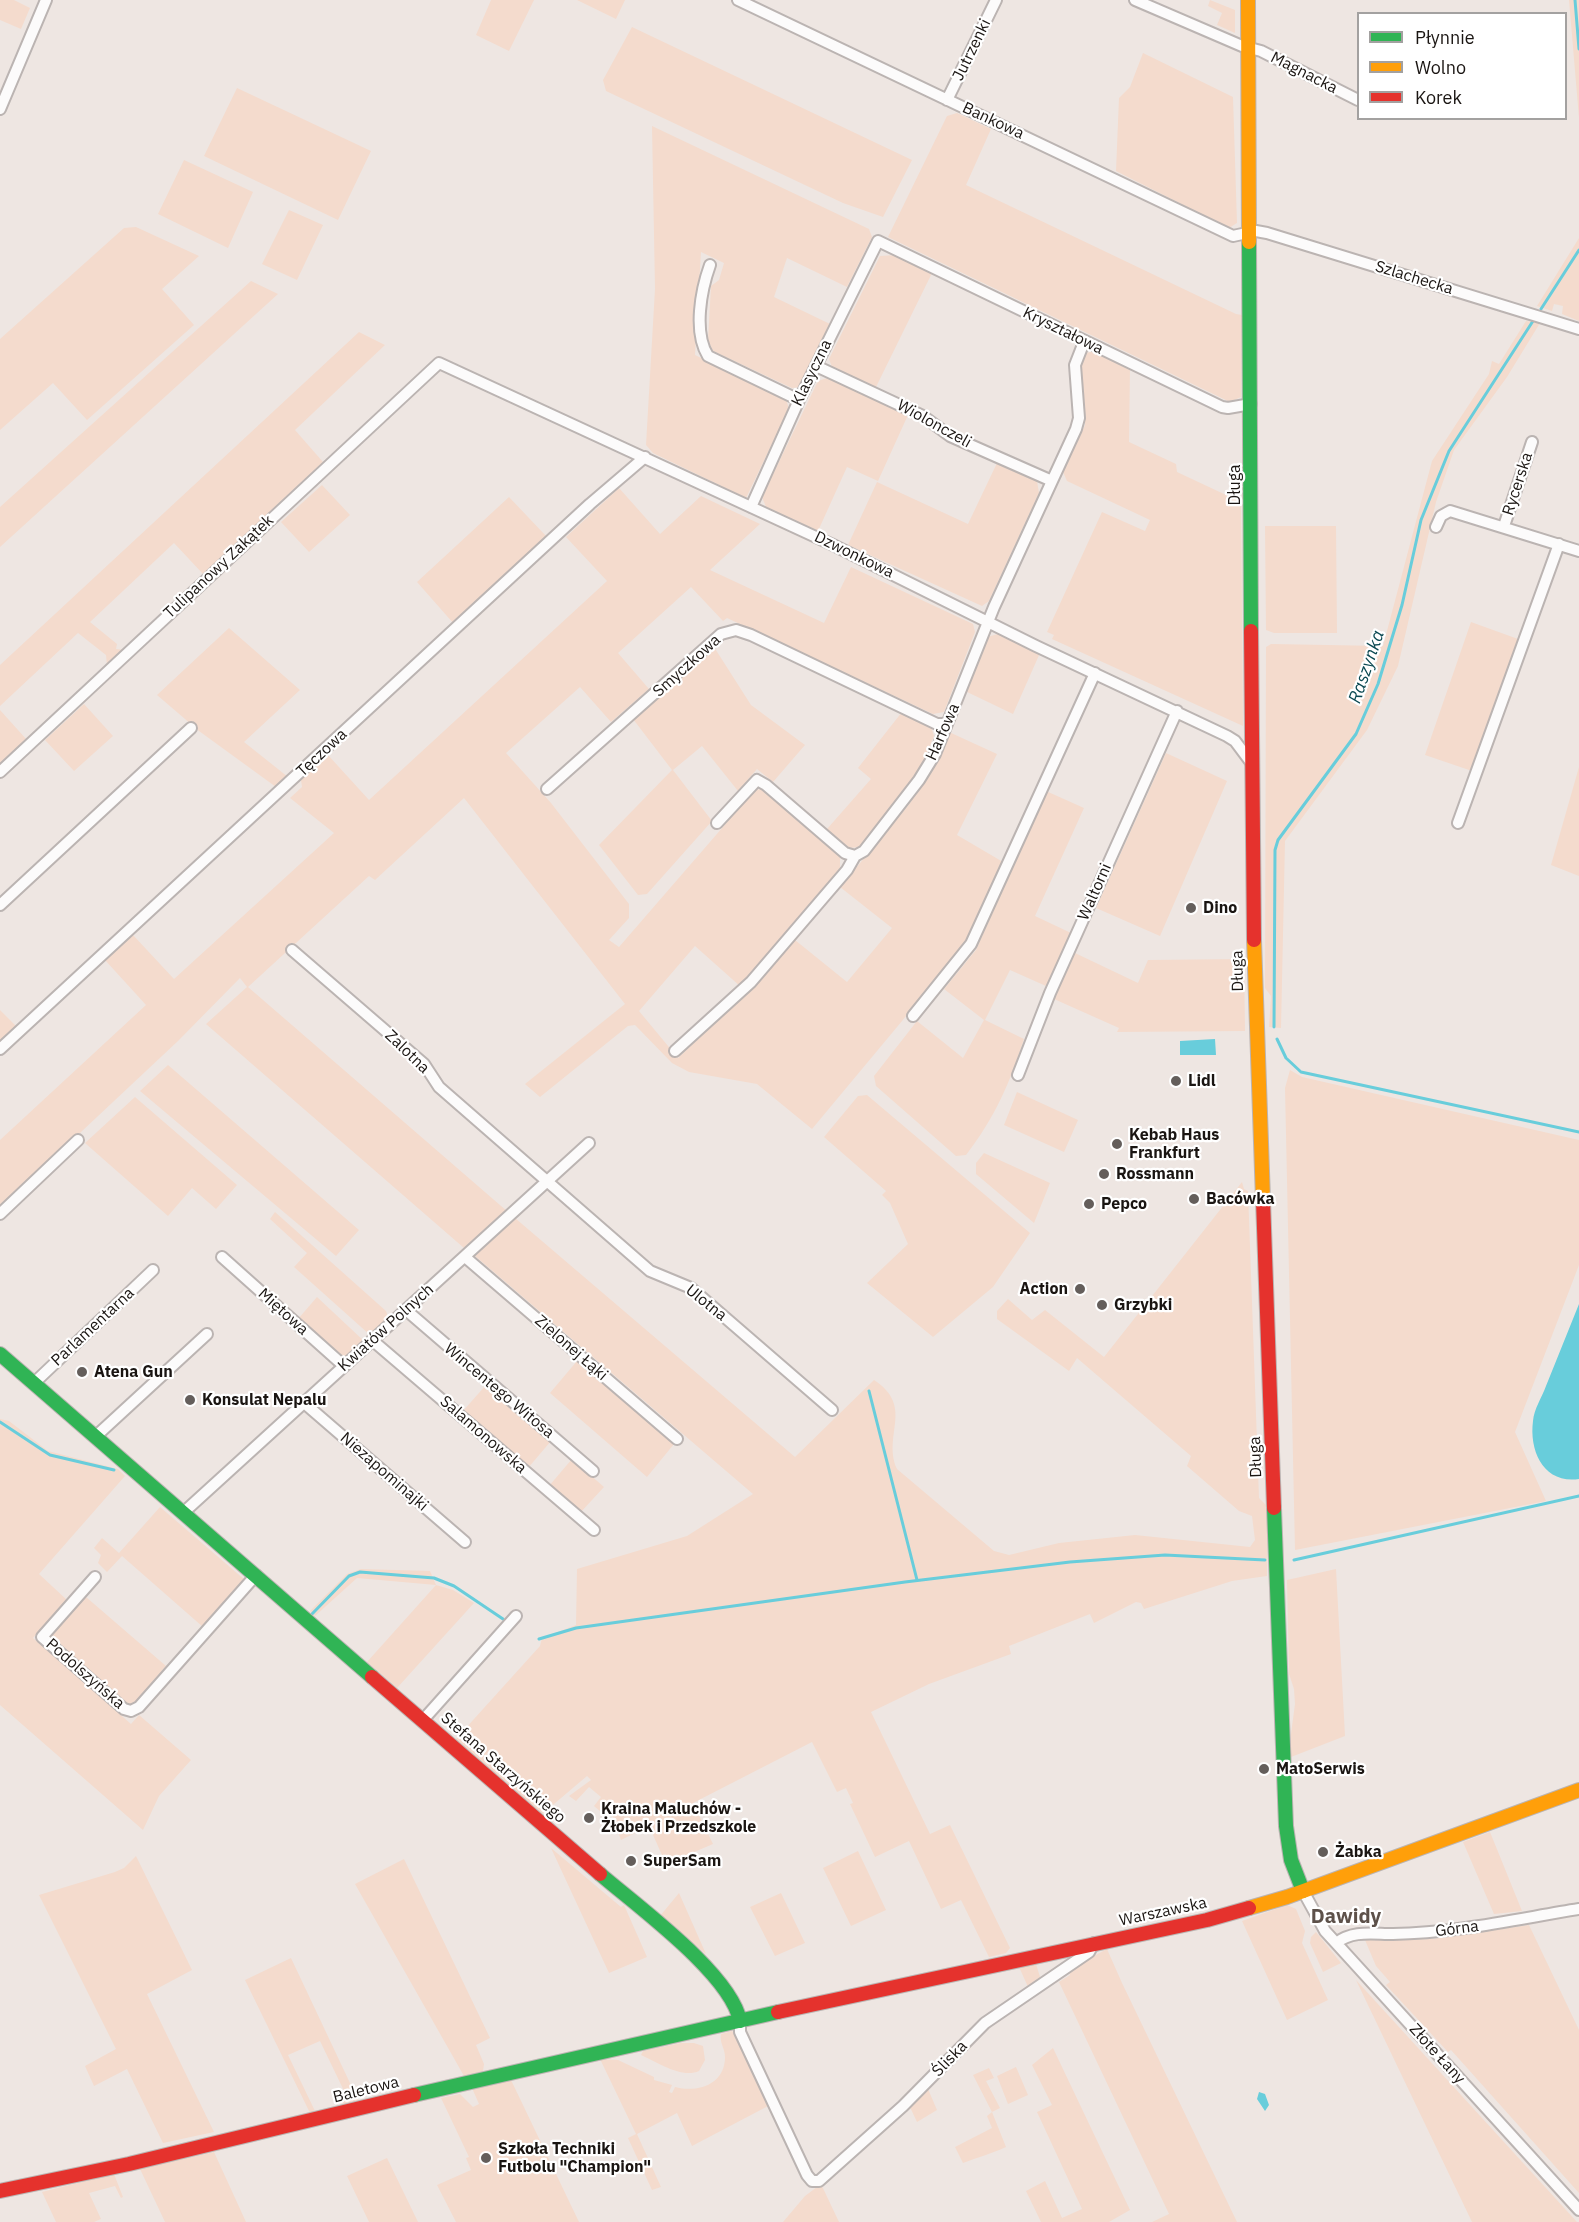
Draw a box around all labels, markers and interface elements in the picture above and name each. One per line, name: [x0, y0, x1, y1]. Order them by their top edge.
legend: [1357, 12, 1567, 120]
street label: Jutrzenki: [949, 16, 995, 84]
text: Płynnie: [1415, 26, 1475, 49]
street label: Magnacka: [1267, 48, 1341, 98]
text: Wolno: [1415, 56, 1466, 79]
text: Korek: [1415, 86, 1462, 109]
street label: Bankowa: [959, 98, 1027, 144]
street label: Szlachecka: [1373, 257, 1455, 299]
street label: Kryształowa: [1020, 303, 1106, 359]
street label: Klasyczna: [788, 337, 836, 409]
street label: Wiolonczeli: [893, 396, 975, 452]
street label: Rycerska: [1499, 450, 1537, 518]
street label: Długa: [1225, 464, 1245, 506]
street label: Tulipanowy Zakątek: [160, 511, 278, 623]
street label: Dzwonkowa: [811, 527, 897, 583]
water label: Raszynka: [1344, 628, 1390, 706]
street label: Smyczkowa: [649, 631, 725, 701]
street label: Harfowa: [922, 700, 964, 764]
street label: Tęczowa: [293, 725, 351, 781]
street label: Waltorni: [1074, 861, 1116, 923]
place label: Dino: [1203, 898, 1237, 918]
marker: Dino: [1184, 901, 1198, 915]
street label: Długa: [1228, 950, 1248, 992]
street label: Zalotna: [381, 1026, 433, 1078]
place label: Lidl: [1188, 1071, 1216, 1091]
marker: Lidl: [1169, 1074, 1183, 1088]
place label: Kebab Haus Frankfurt: [1129, 1125, 1219, 1163]
marker: Kebab Haus Frankfurt: [1110, 1137, 1124, 1151]
place label: Rossmann: [1116, 1164, 1194, 1184]
marker: Rossmann: [1097, 1167, 1111, 1181]
place label: Bacówka: [1206, 1189, 1275, 1209]
marker: Bacówka: [1187, 1192, 1201, 1206]
place label: Pepco: [1101, 1194, 1147, 1214]
marker: Pepco: [1082, 1197, 1096, 1211]
place label: Action: [1020, 1279, 1068, 1299]
street label: Kwiatów Polnych: [334, 1280, 438, 1376]
street label: Ulotna: [682, 1281, 730, 1325]
marker: Action: [1073, 1282, 1087, 1296]
street label: Parlamentarna: [48, 1284, 138, 1370]
street label: Miętowa: [254, 1284, 312, 1340]
place label: Grzybki: [1114, 1295, 1172, 1315]
marker: Grzybki: [1095, 1298, 1109, 1312]
street label: Zielonej Łąki: [531, 1311, 611, 1385]
street label: Wincentego Witosa: [440, 1339, 558, 1443]
place label: Atena Gun: [94, 1362, 173, 1382]
marker: Atena Gun: [75, 1365, 89, 1379]
place label: Konsulat Nepalu: [202, 1390, 326, 1410]
street label: Salamonowska: [436, 1392, 530, 1478]
marker: Konsulat Nepalu: [183, 1393, 197, 1407]
street label: Niezapominajki: [336, 1429, 432, 1515]
street label: Długa: [1246, 1436, 1266, 1478]
street label: Podolszyńska: [42, 1635, 128, 1713]
street label: Stefana Starzyńskiego: [437, 1709, 569, 1827]
place label: MatoSerwis: [1276, 1759, 1365, 1779]
marker: MatoSerwis: [1257, 1762, 1271, 1776]
place label: Kraina Maluchów - Żłobek i Przedszkole: [601, 1799, 756, 1837]
marker: Kraina Maluchów - Żłobek i Przedszkole: [582, 1811, 596, 1825]
place label: Żabka: [1335, 1842, 1382, 1862]
marker: Żabka: [1316, 1845, 1330, 1859]
place label: SuperSam: [643, 1851, 721, 1871]
marker: SuperSam: [624, 1854, 638, 1868]
street label: Warszawska: [1117, 1893, 1209, 1931]
district label: Dawidy: [1311, 1905, 1381, 1929]
street label: Górna: [1434, 1917, 1480, 1941]
street label: Złote Łany: [1405, 2020, 1469, 2088]
street label: Śliska: [928, 2037, 972, 2081]
street label: Baletowa: [331, 2073, 401, 2107]
place label: Szkoła Techniki Futbolu "Champion": [498, 2139, 651, 2177]
marker: Szkoła Techniki Futbolu "Champion": [479, 2151, 493, 2165]

